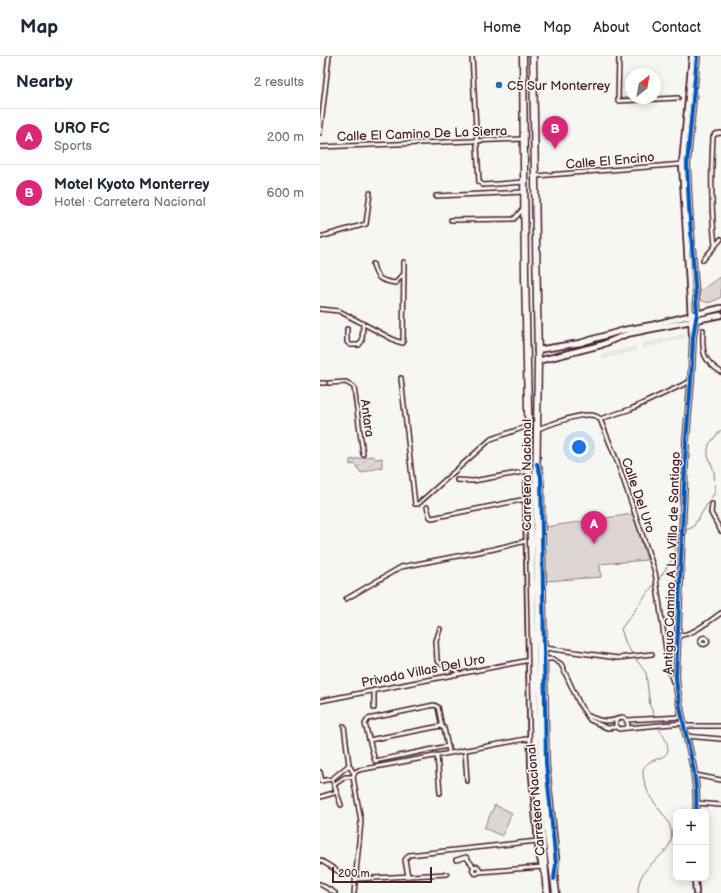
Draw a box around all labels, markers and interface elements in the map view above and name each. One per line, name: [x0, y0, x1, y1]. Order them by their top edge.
text: Map: [20, 16, 58, 39]
text: Home: [483, 19, 521, 36]
text: Map: [543, 19, 571, 36]
text: About: [593, 19, 630, 36]
text: Contact: [652, 19, 701, 36]
north arrow: [625, 68, 661, 104]
text: Nearby: [16, 72, 73, 92]
text: 2 results: [254, 74, 304, 90]
place label: C5 Sur Monterrey: [507, 78, 610, 94]
marker: C5 Sur Monterrey: [494, 80, 504, 90]
pin: B: [542, 116, 568, 149]
text: URO FC: [54, 119, 110, 138]
street label: Calle El Camino De La Sierra: [337, 123, 507, 145]
text: A: [25, 129, 33, 145]
text: 200 m: [267, 129, 304, 145]
text: Sports: [54, 138, 92, 154]
street label: Calle El Encino: [565, 149, 655, 173]
text: Motel Kyoto Monterrey: [54, 175, 209, 194]
text: B: [24, 185, 34, 201]
text: 600 m: [267, 185, 304, 201]
text: Hotel · Carretera Nacional: [54, 194, 206, 210]
street label: Antara: [356, 398, 378, 438]
street label: Carretera Nacional: [519, 419, 535, 531]
your location: [569, 437, 589, 457]
street label: Antiguo Camino A La Villa de Santiago: [660, 451, 684, 675]
street label: Calle Del Uro: [618, 456, 658, 535]
pin: A: [581, 511, 607, 544]
street label: Privada Villas Del Uro: [360, 651, 486, 691]
street label: Carretera Nacional: [523, 743, 549, 856]
map controls: [673, 809, 709, 881]
button: +: [673, 809, 709, 845]
button: −: [673, 845, 709, 881]
scale bar: [332, 865, 432, 884]
text: 200 m: [338, 867, 370, 880]

